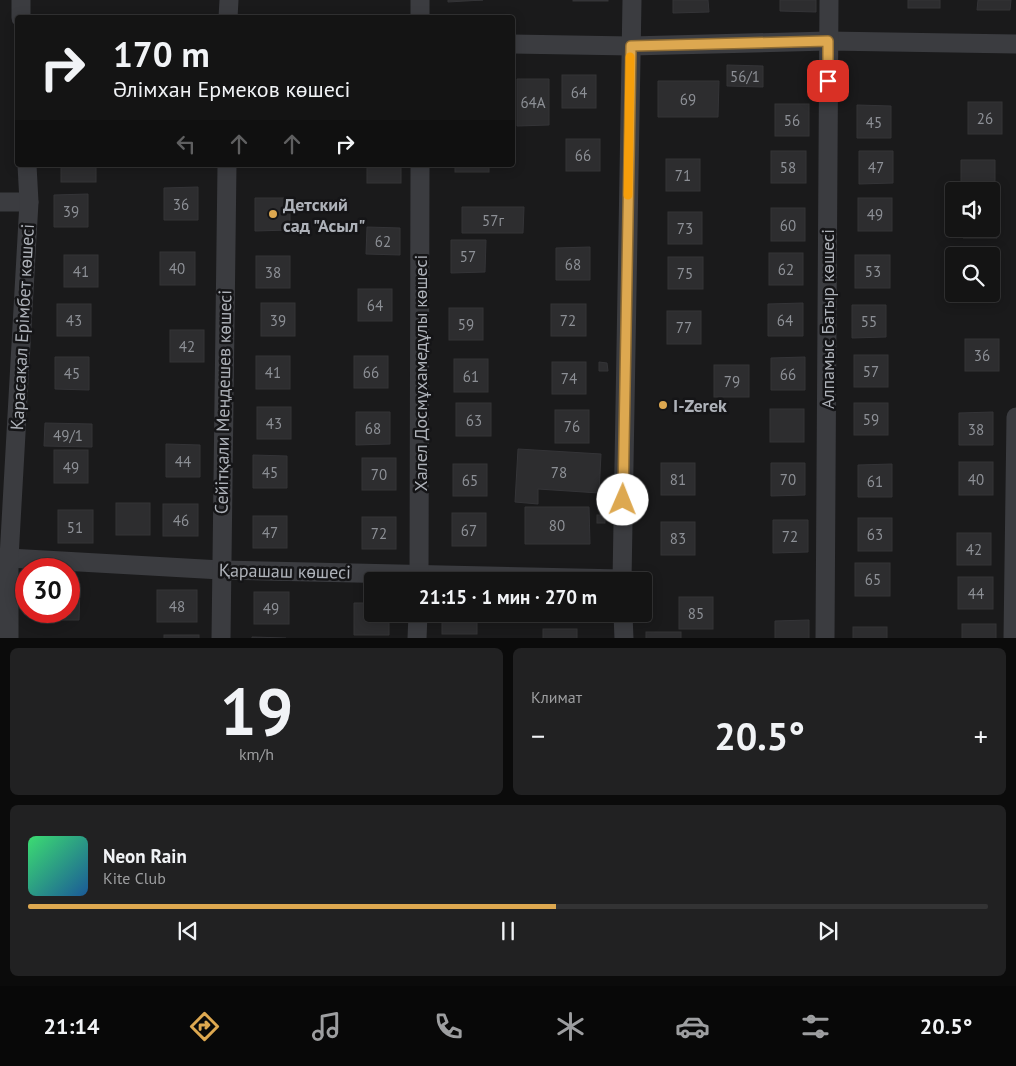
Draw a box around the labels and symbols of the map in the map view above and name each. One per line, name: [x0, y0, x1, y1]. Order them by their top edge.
pin: [807, 60, 849, 102]
house number: 56/1: [730, 67, 760, 86]
house number: 64: [571, 83, 587, 102]
house number: 69: [680, 90, 696, 109]
house number: 64А: [520, 93, 546, 112]
house number: 26: [977, 109, 993, 128]
house number: 56: [784, 111, 800, 130]
house number: 45: [866, 113, 882, 132]
house number: 66: [575, 146, 591, 165]
house number: 58: [780, 158, 796, 177]
house number: 47: [868, 158, 884, 177]
house number: 71: [675, 166, 691, 185]
place label: Детский сад "Асыл": [283, 193, 365, 237]
house number: 36: [173, 195, 189, 214]
house number: 39: [63, 202, 79, 221]
house number: 49: [867, 205, 883, 224]
marker: Детский сад "Асыл": [267, 208, 279, 220]
house number: 57г: [482, 211, 504, 230]
house number: 60: [780, 216, 796, 235]
house number: 73: [677, 219, 693, 238]
street label: Қарасақал Ерімбет көшесі: [5, 223, 39, 431]
street label: Алпамыс Батыр көшесі: [816, 229, 839, 409]
house number: 62: [375, 232, 391, 251]
house number: 57: [460, 247, 476, 266]
street label: Халел Досмұхамедұлы көшесі: [409, 255, 432, 491]
house number: 68: [565, 255, 581, 274]
house number: 40: [169, 259, 185, 278]
house number: 62: [778, 260, 794, 279]
house number: 41: [73, 262, 89, 281]
house number: 53: [865, 262, 881, 281]
house number: 38: [265, 263, 281, 282]
house number: 75: [677, 264, 693, 283]
street label: Сейітқали Меңдешев көшесі: [210, 290, 236, 514]
house number: 64: [367, 296, 383, 315]
house number: 43: [66, 311, 82, 330]
house number: 39: [270, 311, 286, 330]
house number: 72: [560, 311, 576, 330]
house number: 64: [777, 311, 793, 330]
house number: 55: [861, 312, 877, 331]
house number: 59: [458, 315, 474, 334]
house number: 77: [676, 318, 692, 337]
house number: 42: [179, 337, 195, 356]
house number: 36: [974, 346, 990, 365]
house number: 57: [863, 362, 879, 381]
house number: 41: [265, 363, 281, 382]
house number: 66: [363, 363, 379, 382]
house number: 45: [64, 364, 80, 383]
house number: 66: [780, 365, 796, 384]
house number: 61: [463, 367, 479, 386]
house number: 74: [561, 369, 577, 388]
house number: 79: [724, 372, 740, 391]
place label: I-Zerek: [673, 394, 727, 417]
marker: I-Zerek: [657, 399, 669, 411]
house number: 59: [863, 410, 879, 429]
house number: 63: [466, 411, 482, 430]
house number: 43: [266, 414, 282, 433]
house number: 76: [564, 417, 580, 436]
house number: 68: [365, 419, 381, 438]
house number: 38: [968, 420, 984, 439]
house number: 49/1: [53, 426, 83, 445]
house number: 44: [175, 452, 191, 471]
house number: 49: [63, 458, 79, 477]
house number: 45: [262, 463, 278, 482]
house number: 78: [551, 463, 567, 482]
house number: 70: [371, 465, 387, 484]
house number: 81: [670, 470, 686, 489]
house number: 70: [780, 470, 796, 489]
house number: 40: [968, 470, 984, 489]
house number: 65: [462, 471, 478, 490]
house number: 61: [867, 472, 883, 491]
position arrow: [596, 473, 648, 525]
house number: 46: [173, 511, 189, 530]
house number: 80: [549, 516, 565, 535]
house number: 51: [67, 518, 83, 537]
house number: 67: [461, 521, 477, 540]
house number: 47: [262, 523, 278, 542]
house number: 72: [371, 524, 387, 543]
house number: 63: [867, 525, 883, 544]
house number: 72: [782, 527, 798, 546]
house number: 83: [670, 529, 686, 548]
house number: 42: [966, 540, 982, 559]
speed limit sign: 30: [15, 558, 80, 623]
street label: Қарашаш көшесі: [219, 558, 351, 584]
house number: 65: [865, 570, 881, 589]
house number: 44: [968, 584, 984, 603]
house number: 48: [169, 597, 185, 616]
house number: 49: [263, 599, 279, 618]
house number: 85: [688, 604, 704, 623]

